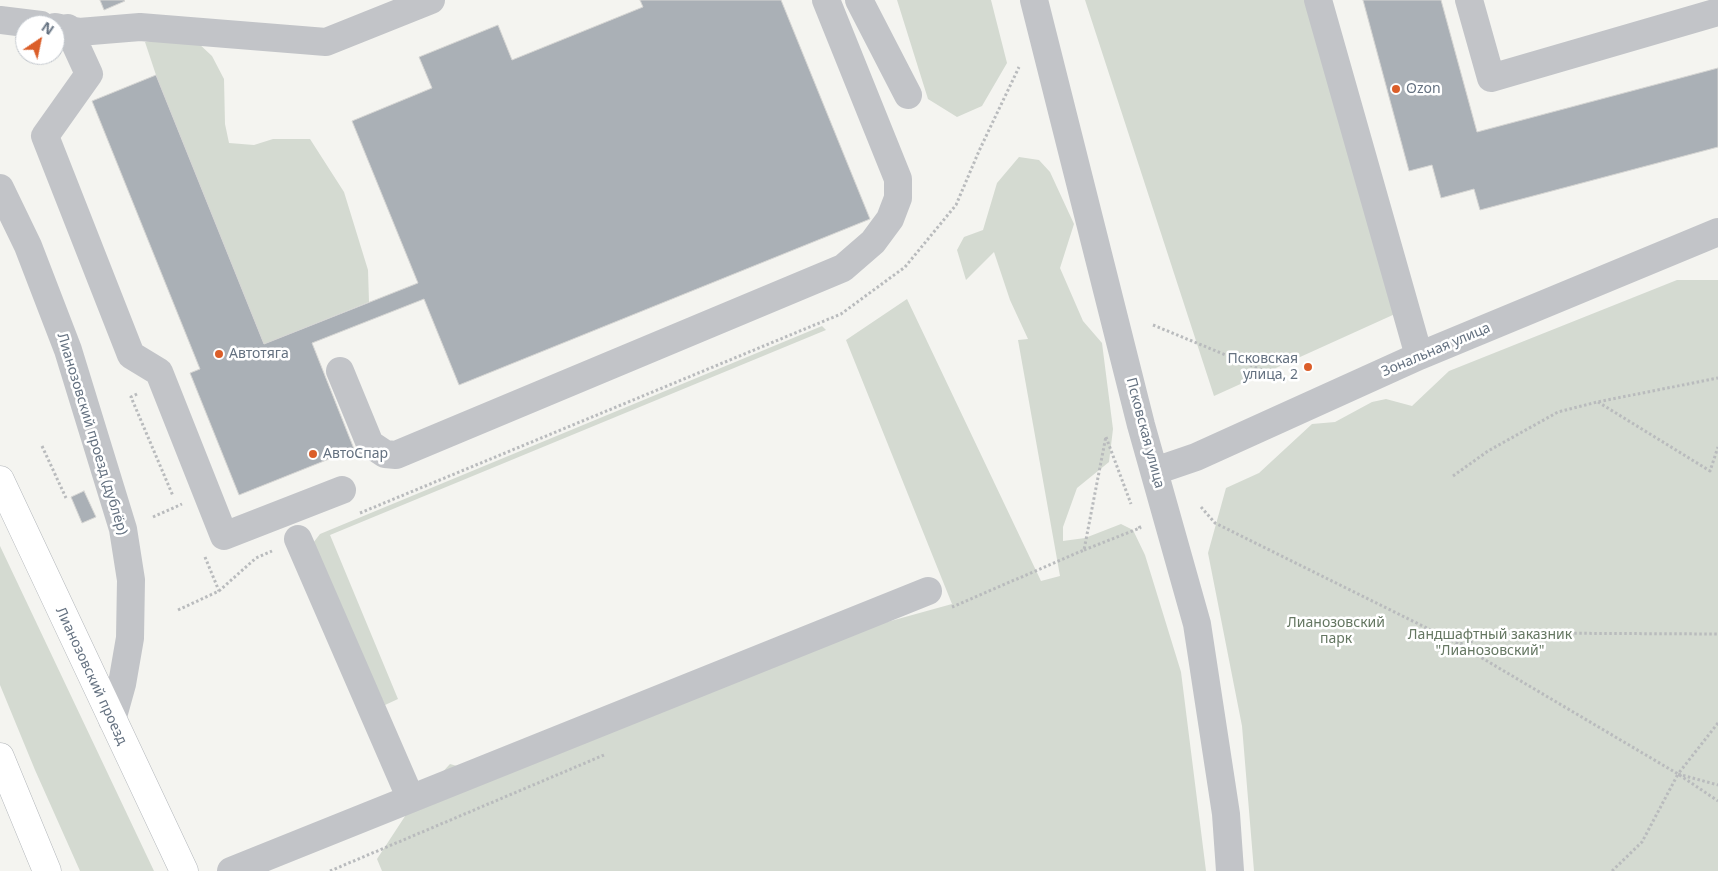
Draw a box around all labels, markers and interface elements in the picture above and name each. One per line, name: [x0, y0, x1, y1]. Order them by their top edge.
north arrow: [15, 15, 65, 65]
text: N: [38, 17, 58, 39]
place label: Ozon: [1406, 81, 1441, 97]
marker: Ozon: [1390, 83, 1402, 95]
street label: Зональная улица: [1379, 320, 1493, 380]
street label: Лианозовский проезд (дублёр): [53, 331, 131, 537]
place label: Автотяга: [229, 346, 289, 362]
marker: Автотяга: [213, 348, 225, 360]
place label: Псковская улица, 2: [1228, 351, 1298, 384]
marker: Псковская улица, 2: [1302, 361, 1314, 373]
street label: Псковская улица: [1122, 376, 1168, 490]
place label: АвтоСпар: [323, 446, 388, 462]
marker: АвтоСпар: [307, 448, 319, 460]
street label: Лианозовский проезд: [52, 605, 130, 747]
park label: Лианозовский парк: [1287, 615, 1385, 648]
park label: Ландшафтный заказник "Лианозовский": [1408, 627, 1572, 660]

